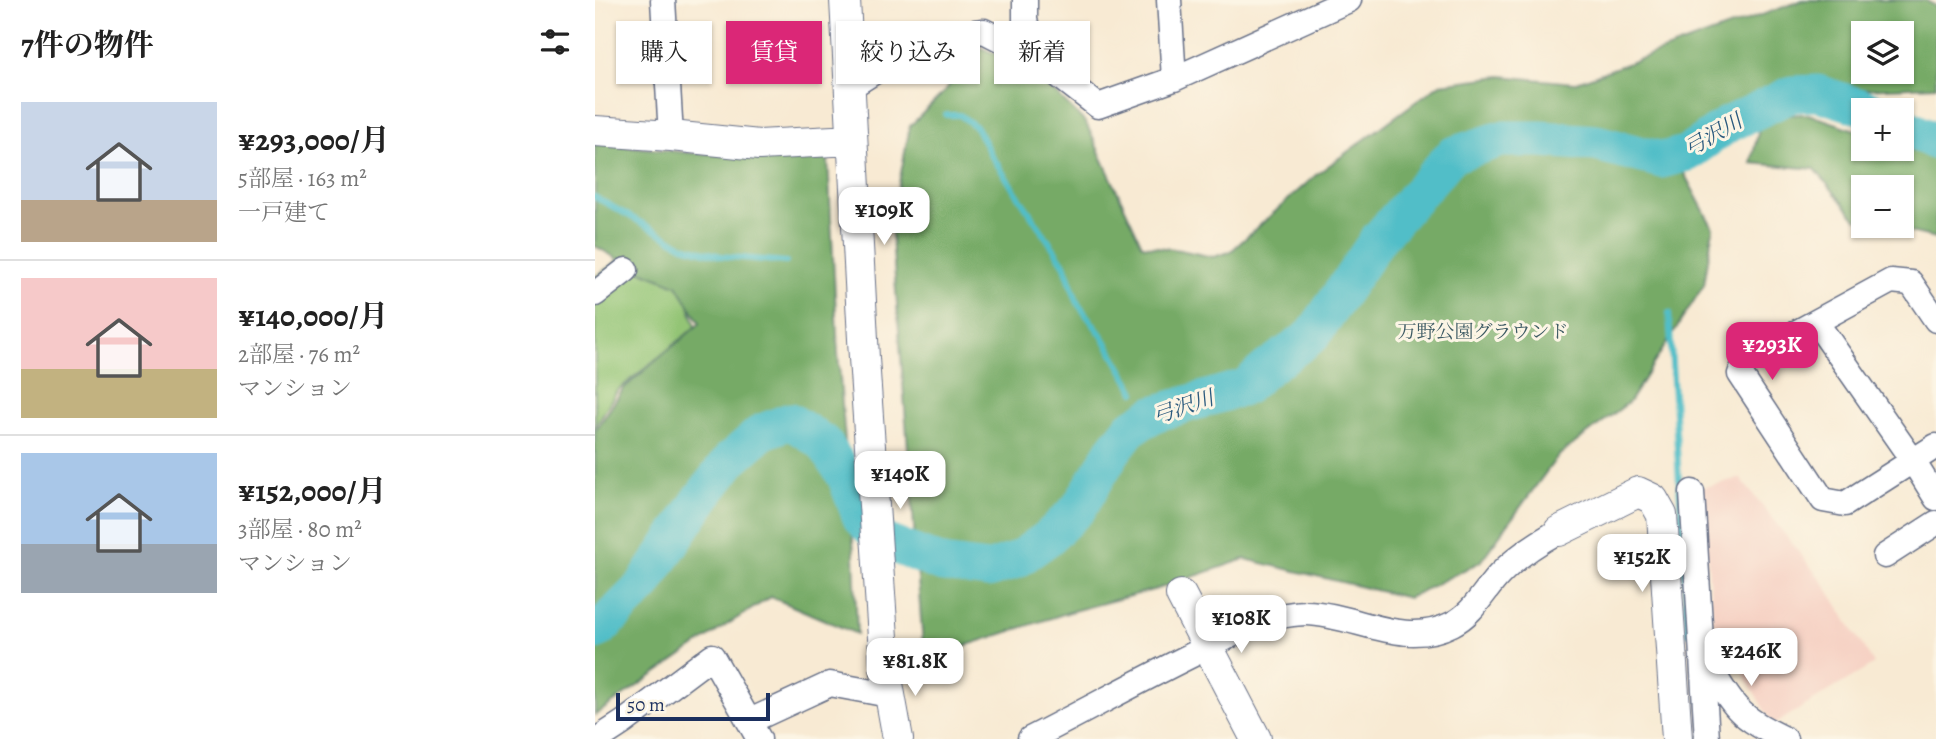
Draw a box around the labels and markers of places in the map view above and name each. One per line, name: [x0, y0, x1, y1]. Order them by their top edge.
pin: ¥109K: [835, 188, 933, 247]
pin: ¥293K: [1723, 322, 1821, 382]
pin: ¥140K: [851, 452, 949, 511]
pin: ¥152K: [1593, 534, 1691, 594]
pin: ¥108K: [1192, 596, 1290, 655]
pin: ¥246K: [1702, 628, 1800, 688]
pin: ¥81.8K: [858, 638, 972, 698]

